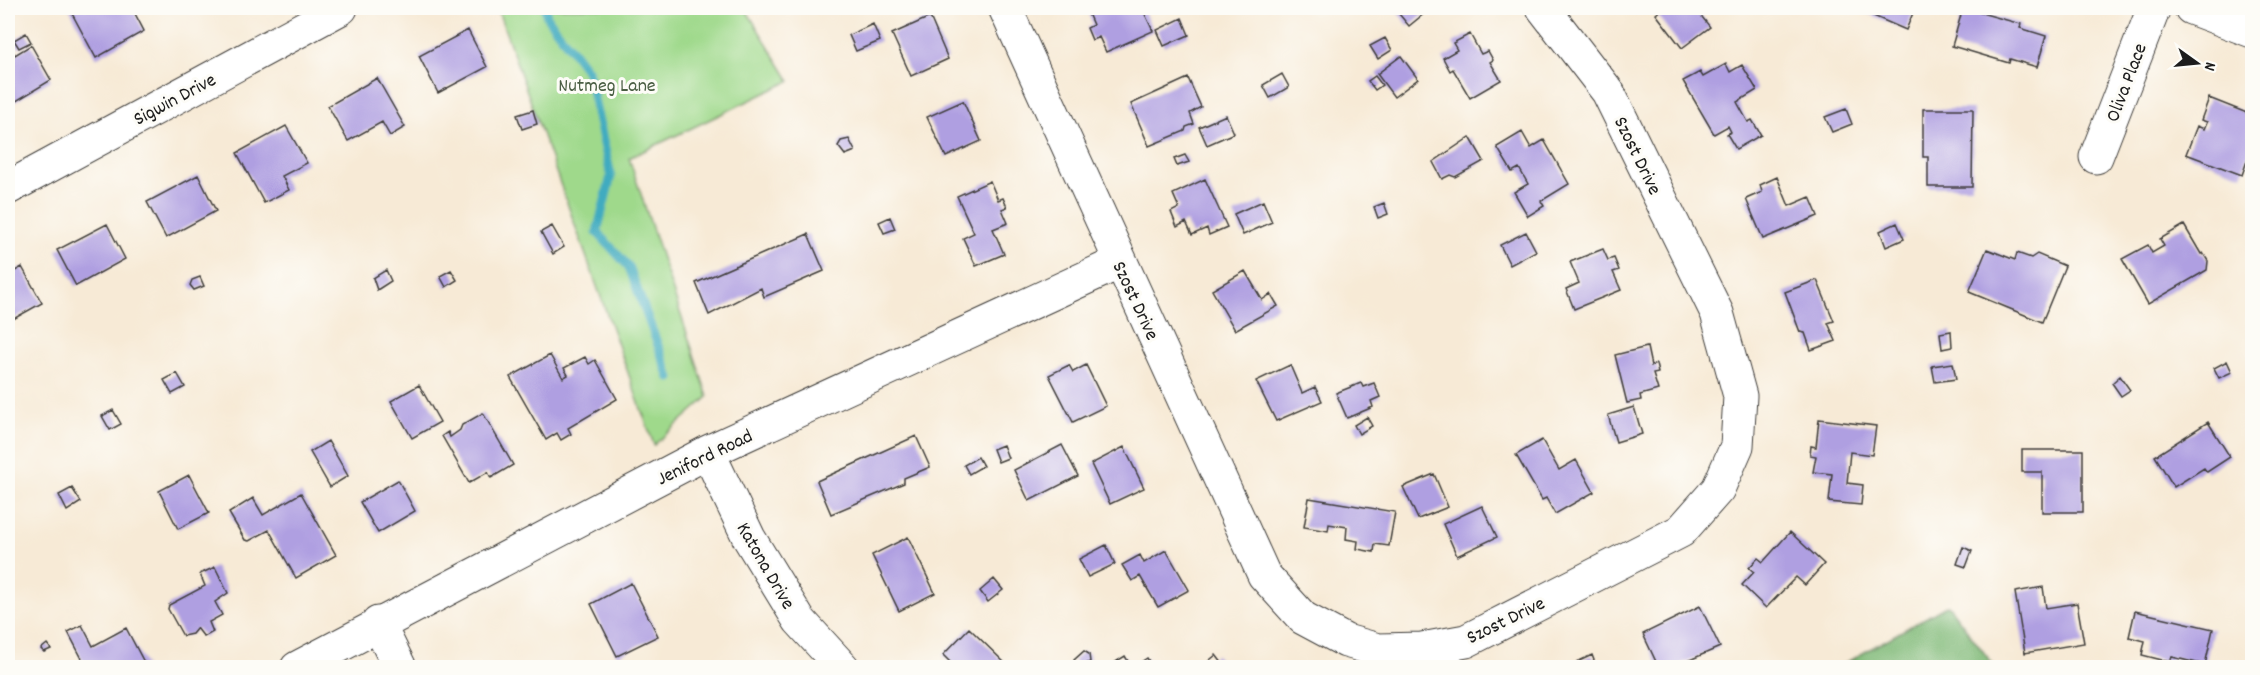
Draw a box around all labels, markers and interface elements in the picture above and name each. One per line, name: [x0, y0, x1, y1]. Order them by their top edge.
north arrow: [2167, 33, 2227, 93]
street label: Oliva Place: [2100, 39, 2156, 126]
text: N: [2197, 59, 2221, 73]
street label: Sigwin Drive: [129, 67, 222, 134]
park label: Nutmeg Lane: [558, 73, 656, 101]
street label: Szost Drive: [1605, 112, 1667, 200]
street label: Szost Drive: [1104, 257, 1165, 346]
street label: Jeniford Road: [653, 423, 758, 494]
street label: Katona Drive: [728, 518, 801, 616]
street label: Szost Drive: [1462, 591, 1550, 653]

